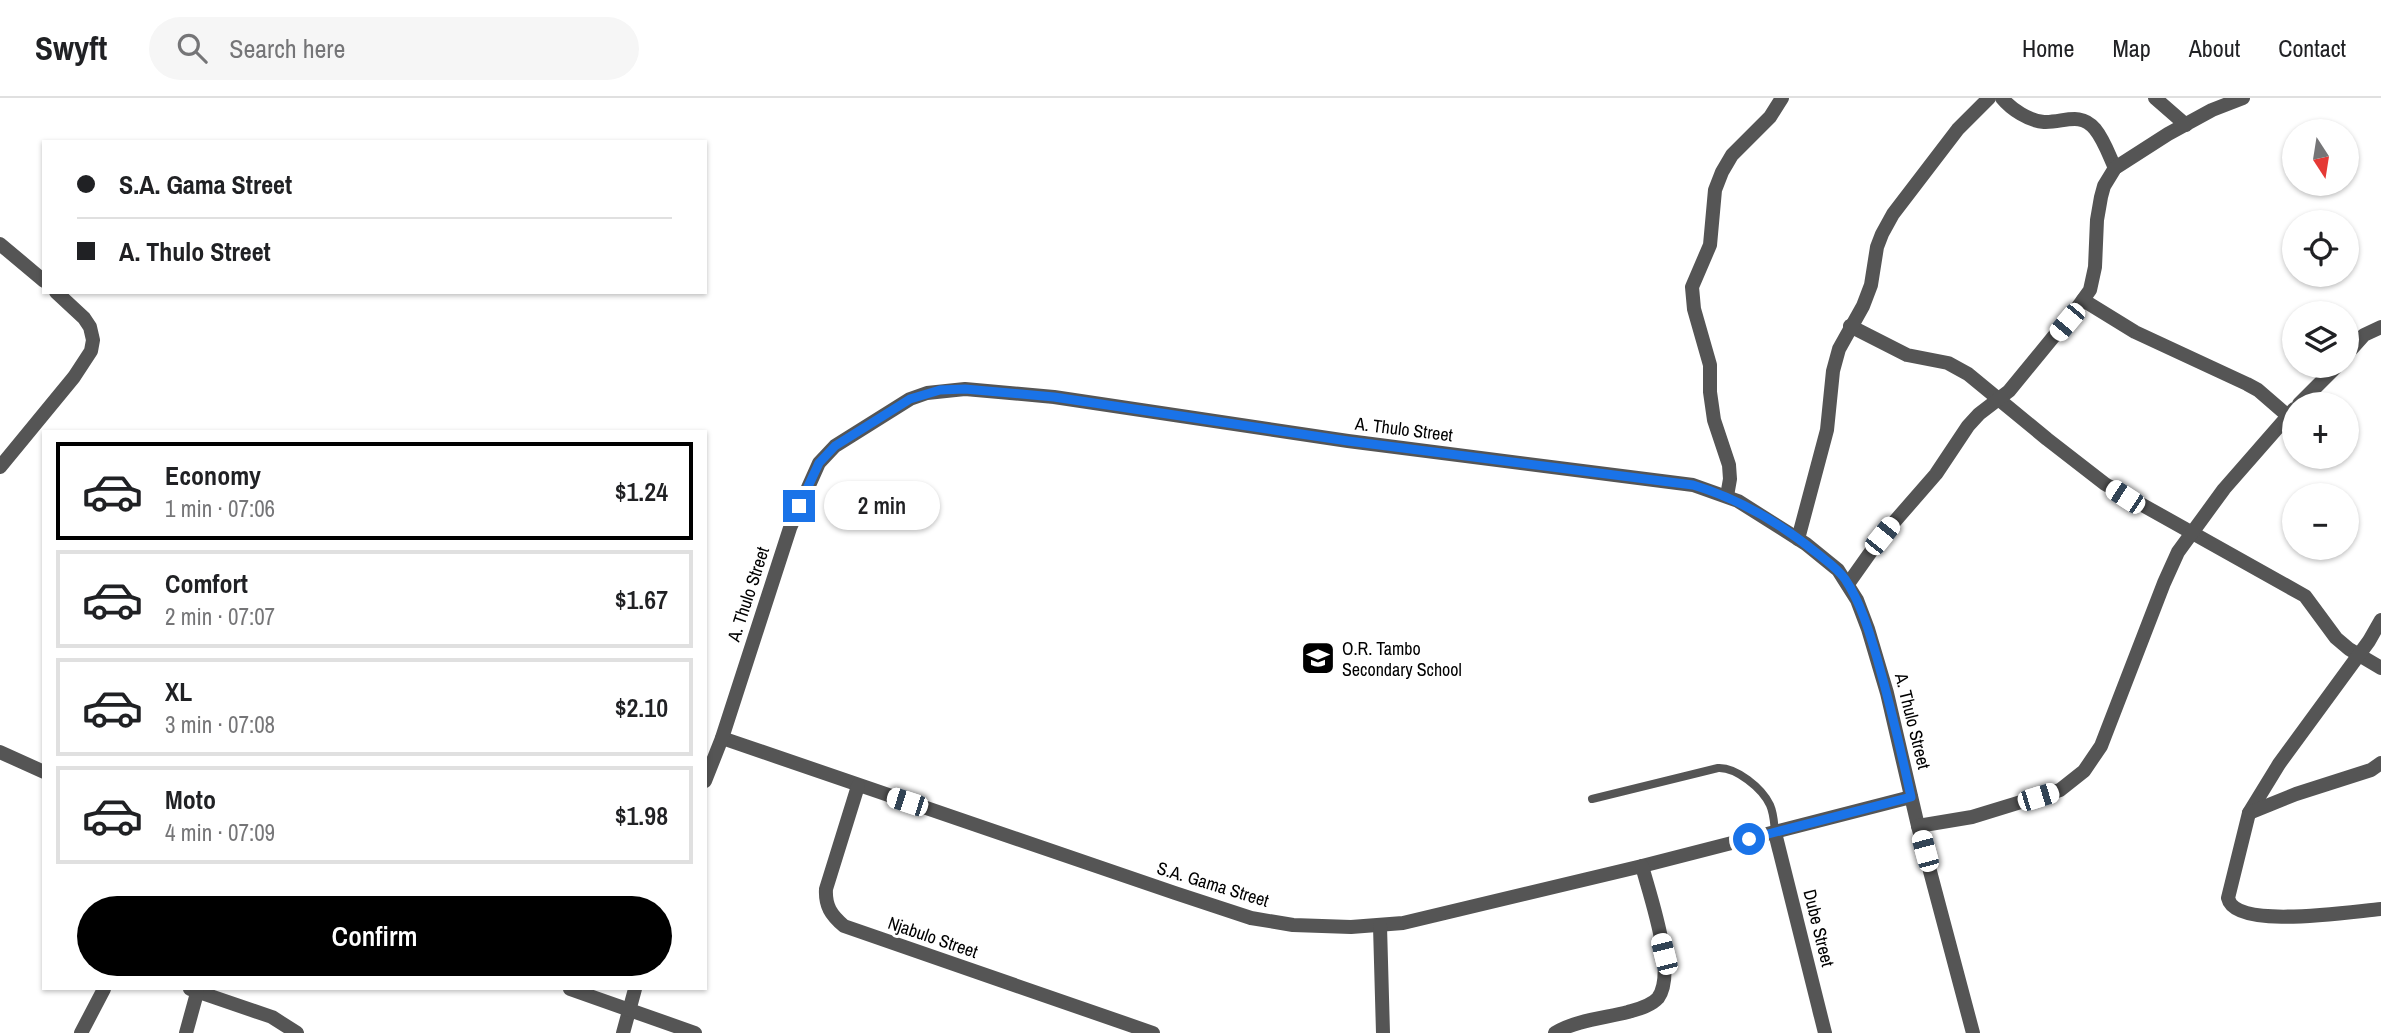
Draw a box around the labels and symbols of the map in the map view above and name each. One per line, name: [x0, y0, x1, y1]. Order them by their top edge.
north arrow: [2282, 119, 2359, 196]
car: [2046, 299, 2089, 345]
street label: A. Thulo Street: [1353, 410, 1454, 447]
car: [2102, 477, 2149, 517]
callout: 2 min: [824, 482, 939, 530]
route end: [783, 490, 815, 522]
car: [1861, 513, 1904, 559]
street label: A. Thulo Street: [721, 543, 775, 646]
place label: O.R. Tambo Secondary School: [1342, 636, 1462, 682]
school or university icon: O.R. Tambo Secondary School: [1299, 639, 1337, 677]
street label: A. Thulo Street: [1889, 669, 1937, 772]
car: [2015, 781, 2062, 813]
car: [884, 786, 931, 818]
route start: [1733, 823, 1765, 855]
car: [1910, 828, 1941, 874]
street label: S.A. Gama Street: [1154, 855, 1272, 913]
street label: Dube Street: [1797, 887, 1841, 969]
street label: Njabulo Street: [885, 910, 981, 964]
car: [1649, 931, 1680, 977]

